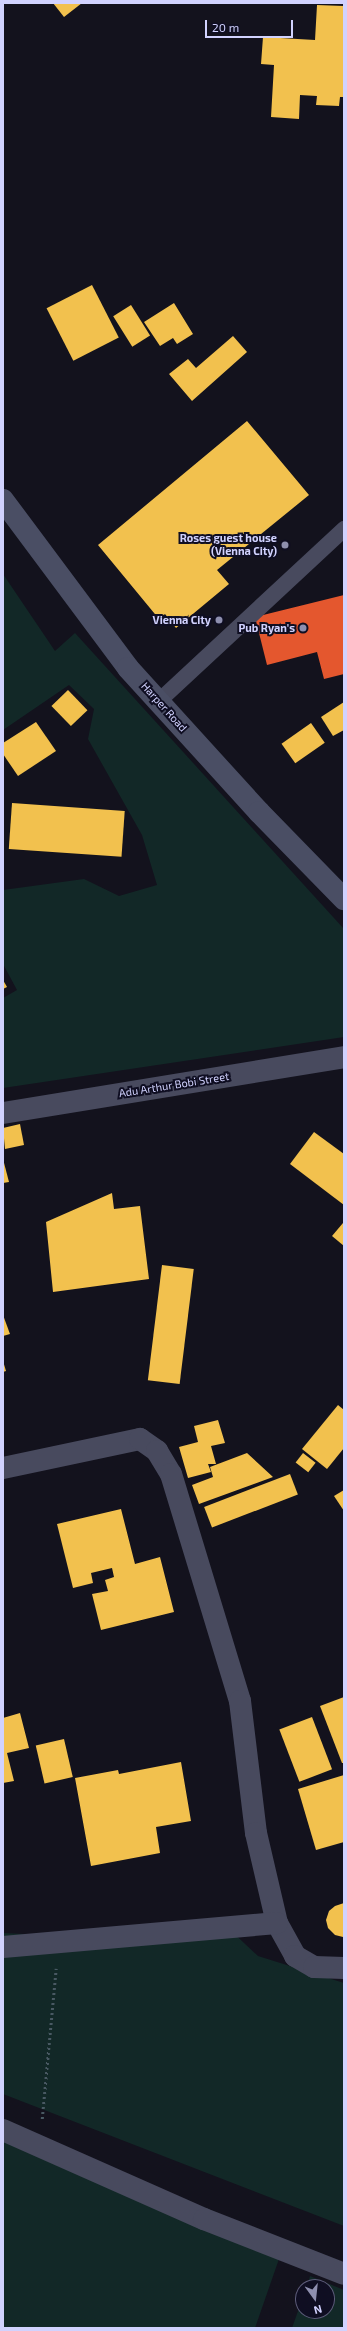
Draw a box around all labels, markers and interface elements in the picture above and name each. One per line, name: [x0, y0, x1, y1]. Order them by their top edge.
scale bar: [207, 12, 295, 38]
text: 20 m: [212, 20, 239, 34]
place label: Roses guest house (Vienna City): [180, 532, 277, 558]
marker: Roses guest house (Vienna City): [280, 540, 290, 550]
place label: Vienna City: [153, 613, 211, 627]
marker: Vienna City: [214, 615, 224, 625]
place label: Pub Ryan's: [239, 621, 295, 635]
marker: Pub Ryan's: [298, 623, 308, 633]
street label: Harper Road: [138, 679, 190, 735]
street label: Adu Arthur Bobi Street: [118, 1070, 230, 1100]
north arrow: [295, 2279, 335, 2319]
text: N: [312, 2303, 324, 2317]

